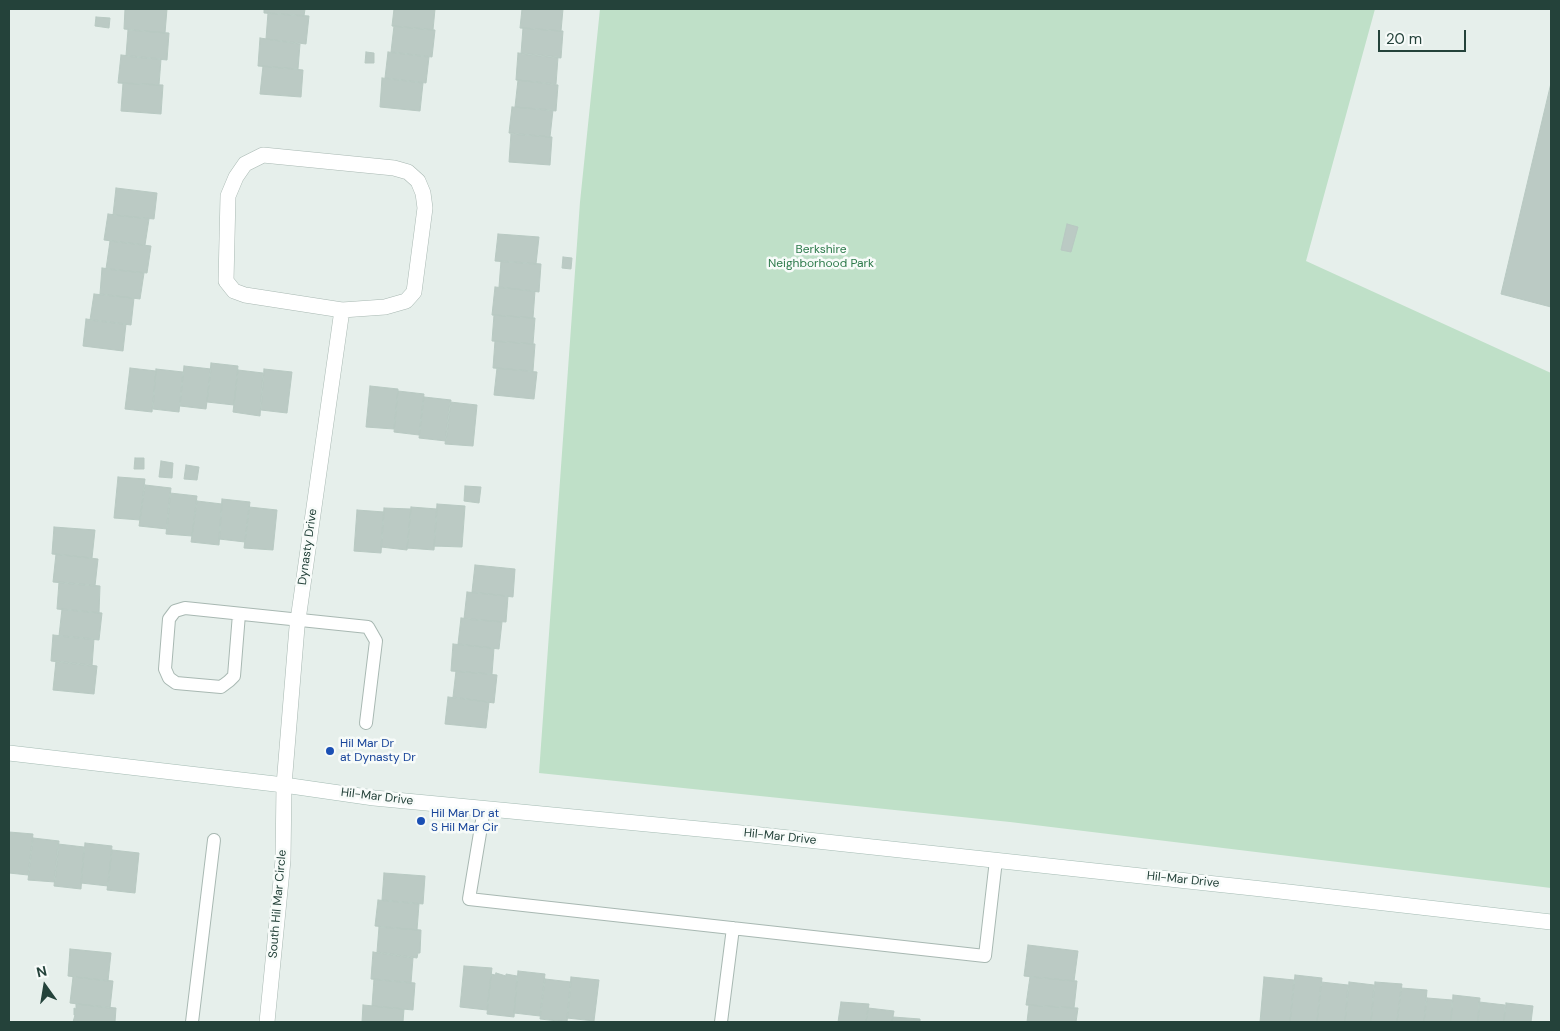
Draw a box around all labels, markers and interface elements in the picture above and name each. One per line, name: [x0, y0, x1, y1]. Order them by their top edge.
scale bar: [1380, 20, 1468, 52]
text: 20 m: [1386, 29, 1422, 49]
park label: Berkshire Neighborhood Park: [768, 243, 874, 271]
street label: Dynasty Drive: [296, 508, 320, 586]
place label: Hil Mar Dr at Dynasty Dr: [340, 737, 416, 765]
marker: Hil Mar Dr at Dynasty Dr: [324, 745, 336, 757]
street label: Hil-Mar Drive: [340, 785, 414, 809]
place label: Hil Mar Dr at S Hil Mar Cir: [431, 807, 499, 835]
marker: Hil Mar Dr at S Hil Mar Cir: [415, 815, 427, 827]
street label: Hil-Mar Drive: [743, 826, 817, 848]
street label: South Hil Mar Circle: [266, 849, 290, 959]
street label: Hil-Mar Drive: [1146, 869, 1220, 891]
north arrow: [20, 961, 70, 1011]
text: N: [35, 961, 49, 981]

